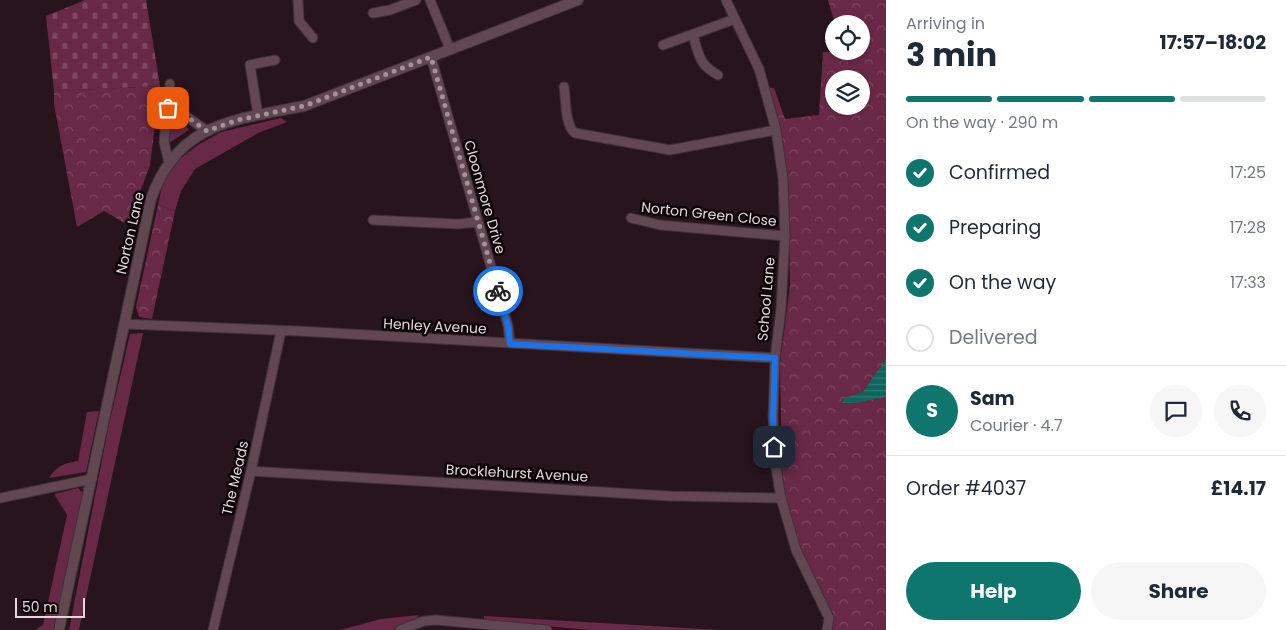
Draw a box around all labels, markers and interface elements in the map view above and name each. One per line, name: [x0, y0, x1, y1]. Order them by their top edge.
text: Arriving in: [906, 12, 985, 35]
map controls: [825, 15, 870, 115]
button: locate: [825, 15, 870, 60]
text: 17:57–18:02: [1159, 29, 1266, 56]
text: 3 min: [906, 32, 997, 77]
button: layers: [825, 70, 870, 115]
pin: [147, 87, 189, 129]
icon: bag: [154, 94, 182, 122]
text: On the way · 290 m: [906, 111, 1058, 134]
street label: Cloonmore Drive: [459, 138, 511, 256]
icon: check: [906, 159, 934, 187]
text: Confirmed: [949, 159, 1050, 186]
text: 17:25: [1229, 161, 1266, 184]
street label: Norton Lane: [111, 190, 149, 276]
street label: Norton Green Close: [640, 197, 778, 231]
icon: check: [906, 214, 934, 242]
text: Preparing: [949, 214, 1041, 241]
text: 17:28: [1229, 216, 1266, 239]
street label: School Lane: [752, 256, 780, 342]
courier: [473, 266, 523, 316]
icon: check: [906, 269, 934, 297]
text: On the way: [949, 269, 1056, 296]
text: 17:33: [1230, 271, 1266, 294]
icon: bike: [484, 277, 512, 305]
street label: Henley Avenue: [383, 313, 488, 339]
text: Delivered: [949, 324, 1038, 351]
text: Sam: [970, 385, 1015, 412]
button: chat: [1150, 385, 1202, 437]
button: phone: [1214, 385, 1266, 437]
text: S: [926, 397, 938, 424]
text: Courier · 4.7: [970, 414, 1063, 437]
pin: [753, 426, 795, 468]
icon: home: [760, 433, 788, 461]
street label: The Meads: [217, 439, 253, 517]
street label: Brocklehurst Avenue: [445, 459, 589, 487]
text: Order #4037: [906, 475, 1026, 502]
text: £14.17: [1211, 475, 1266, 502]
button: Help: [906, 562, 1081, 620]
button: Share: [1091, 562, 1266, 620]
scale bar: [15, 595, 85, 618]
text: 50 m: [22, 597, 58, 617]

